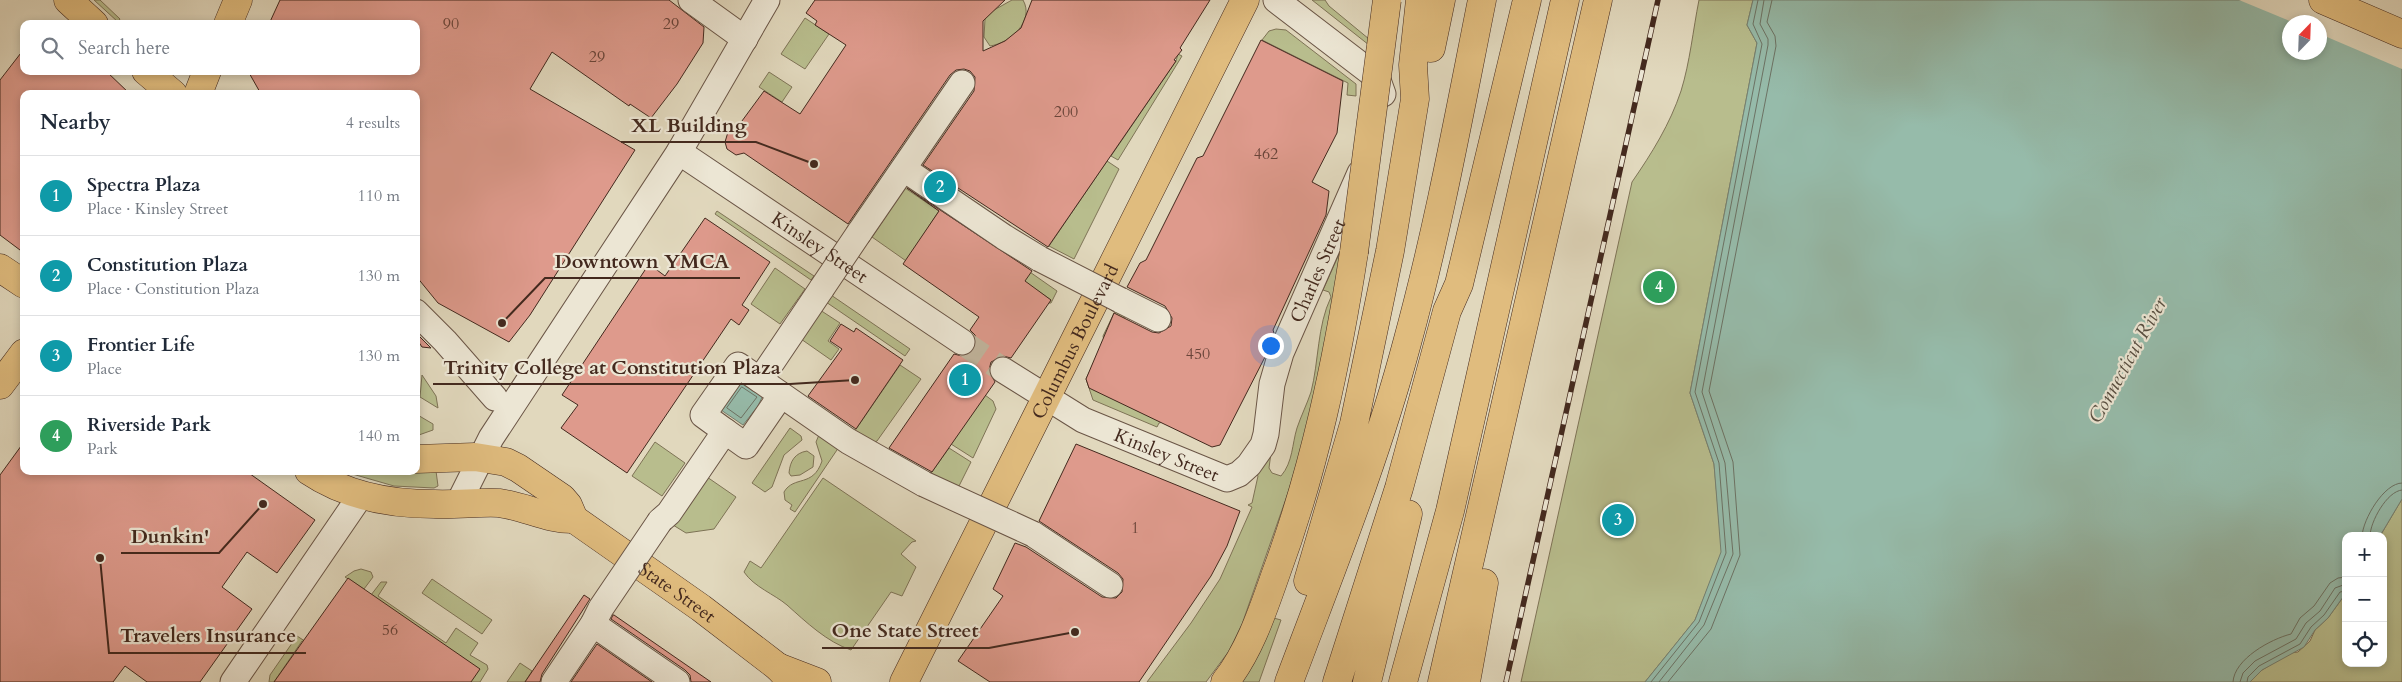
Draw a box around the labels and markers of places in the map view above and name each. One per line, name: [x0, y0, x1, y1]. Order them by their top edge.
callout: XL Building: [621, 107, 756, 142]
pin: 2: [924, 168, 956, 206]
callout: Downtown YMCA: [545, 243, 740, 278]
pin: 4: [1643, 268, 1675, 306]
callout: Trinity College at Constitution Plaza: [433, 349, 790, 384]
pin: 1: [949, 361, 981, 399]
pin: 3: [1602, 501, 1634, 539]
callout: Dunkin': [121, 518, 219, 553]
callout: One State Street: [822, 613, 989, 648]
callout: Travelers Insurance: [109, 618, 306, 653]

